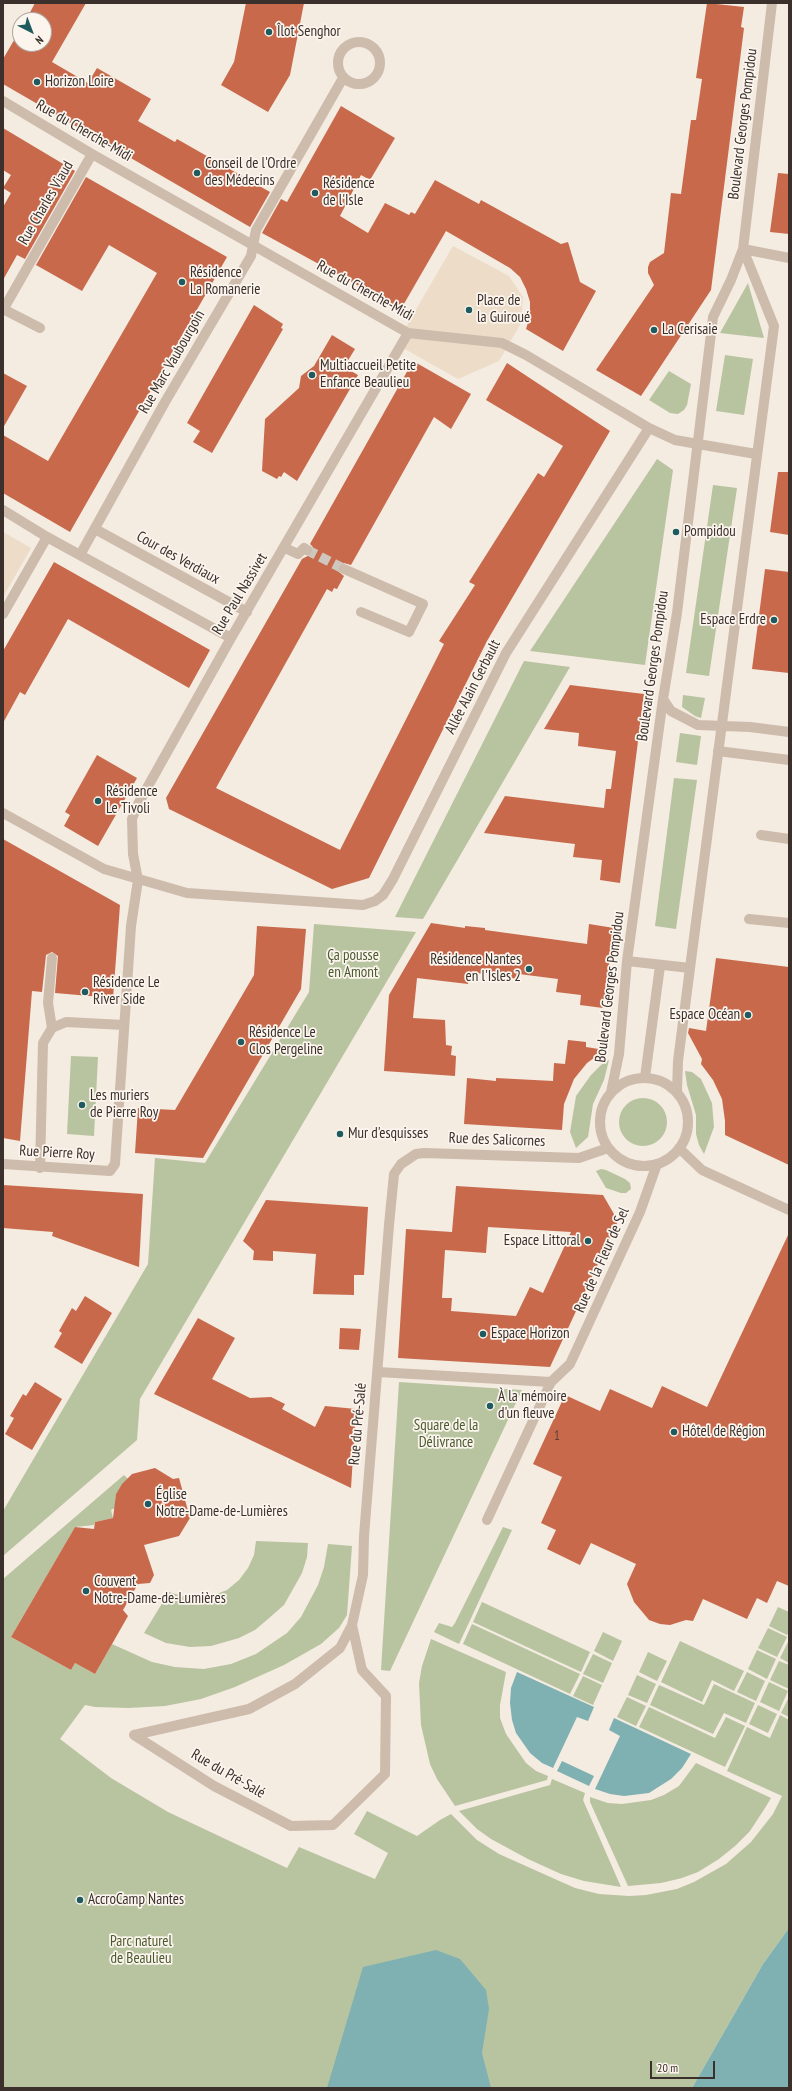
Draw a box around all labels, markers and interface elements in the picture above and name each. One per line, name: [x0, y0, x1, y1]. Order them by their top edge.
north arrow: [12, 12, 52, 52]
place label: Îlot Senghor: [277, 23, 341, 41]
marker: Îlot Senghor: [264, 27, 274, 37]
text: N: [32, 33, 46, 47]
street label: Boulevard Georges Pompidou: [725, 48, 761, 200]
place label: Horizon Loire: [45, 73, 114, 91]
marker: Horizon Loire: [32, 77, 42, 87]
street label: Rue du Cherche-Midi: [33, 96, 135, 166]
place label: Conseil de l'Ordre des Médecins: [205, 155, 296, 190]
street label: Rue Charles Viaud: [15, 158, 77, 248]
marker: Conseil de l'Ordre des Médecins: [192, 168, 202, 178]
place label: Résidence de l'Isle: [323, 175, 375, 210]
marker: Résidence de l'Isle: [310, 188, 320, 198]
street label: Rue du Cherche-Midi: [313, 257, 417, 325]
place label: Résidence La Romanerie: [190, 264, 260, 299]
marker: Résidence La Romanerie: [177, 277, 187, 287]
place label: Place de la Guiroué: [477, 292, 530, 327]
marker: Place de la Guiroué: [464, 305, 474, 315]
street label: Rue Marc Vaubourgoin: [135, 307, 209, 417]
place label: La Cerisaie: [662, 321, 718, 339]
marker: La Cerisaie: [649, 325, 659, 335]
place label: Multiaccueil Petite Enfance Beaulieu: [320, 357, 416, 392]
marker: Multiaccueil Petite Enfance Beaulieu: [307, 370, 317, 380]
place label: Pompidou: [684, 523, 736, 541]
marker: Pompidou: [671, 527, 681, 537]
street label: Cour des Verdiaux: [133, 528, 223, 588]
street label: Rue Paul Nassivet: [209, 550, 271, 638]
street label: Boulevard Georges Pompidou: [634, 590, 672, 742]
place label: Espace Erdre: [700, 611, 766, 629]
marker: Espace Erdre: [769, 615, 779, 625]
street label: Allée Alain Gerbault: [441, 637, 505, 737]
place label: Résidence Le Tivoli: [106, 783, 158, 818]
marker: Résidence Le Tivoli: [93, 796, 103, 806]
street label: Boulevard Georges Pompidou: [592, 911, 628, 1063]
park label: Ça pousse en Amont: [327, 947, 379, 982]
place label: Résidence Nantes en l'Isles 2: [430, 951, 521, 986]
marker: Résidence Nantes en l'Isles 2: [524, 964, 534, 974]
place label: Résidence Le River Side: [93, 974, 160, 1009]
marker: Résidence Le River Side: [80, 987, 90, 997]
place label: Espace Océan: [669, 1006, 740, 1024]
marker: Espace Océan: [743, 1010, 753, 1020]
place label: Résidence Le Clos Pergeline: [249, 1024, 323, 1059]
marker: Résidence Le Clos Pergeline: [236, 1037, 246, 1047]
place label: Les muriers de Pierre Roy: [90, 1087, 158, 1122]
marker: Les muriers de Pierre Roy: [77, 1100, 87, 1110]
place label: Mur d'esquisses: [348, 1125, 428, 1143]
marker: Mur d'esquisses: [335, 1129, 345, 1139]
street label: Rue des Salicornes: [448, 1129, 546, 1151]
street label: Rue Pierre Roy: [19, 1142, 95, 1164]
street label: Rue de la Fleur de Sel: [571, 1205, 633, 1315]
place label: Espace Littoral: [504, 1232, 580, 1250]
marker: Espace Littoral: [583, 1236, 593, 1246]
place label: Espace Horizon: [491, 1325, 570, 1343]
marker: Espace Horizon: [478, 1329, 488, 1339]
street label: Rue du Pré-Salé: [345, 1382, 371, 1466]
place label: À la mémoire d'un fleuve: [498, 1388, 567, 1423]
marker: À la mémoire d'un fleuve: [485, 1401, 495, 1411]
park label: Square de la Délivrance: [414, 1417, 478, 1452]
place label: Hôtel de Région: [682, 1423, 765, 1441]
marker: Hôtel de Région: [669, 1427, 679, 1437]
house number: 1: [554, 1428, 560, 1444]
place label: Église Notre-Dame-de-Lumières: [156, 1486, 288, 1521]
marker: Église Notre-Dame-de-Lumières: [143, 1499, 153, 1509]
place label: Couvent Notre-Dame-de-Lumières: [94, 1573, 226, 1608]
marker: Couvent Notre-Dame-de-Lumières: [81, 1586, 91, 1596]
street label: Rue du Pré-Salé: [188, 1746, 268, 1802]
place label: AccroCamp Nantes: [88, 1891, 184, 1909]
marker: AccroCamp Nantes: [75, 1895, 85, 1905]
park label: Parc naturel de Beaulieu: [110, 1933, 172, 1968]
scale bar: [652, 2053, 717, 2079]
text: 20 m: [657, 2060, 678, 2075]

